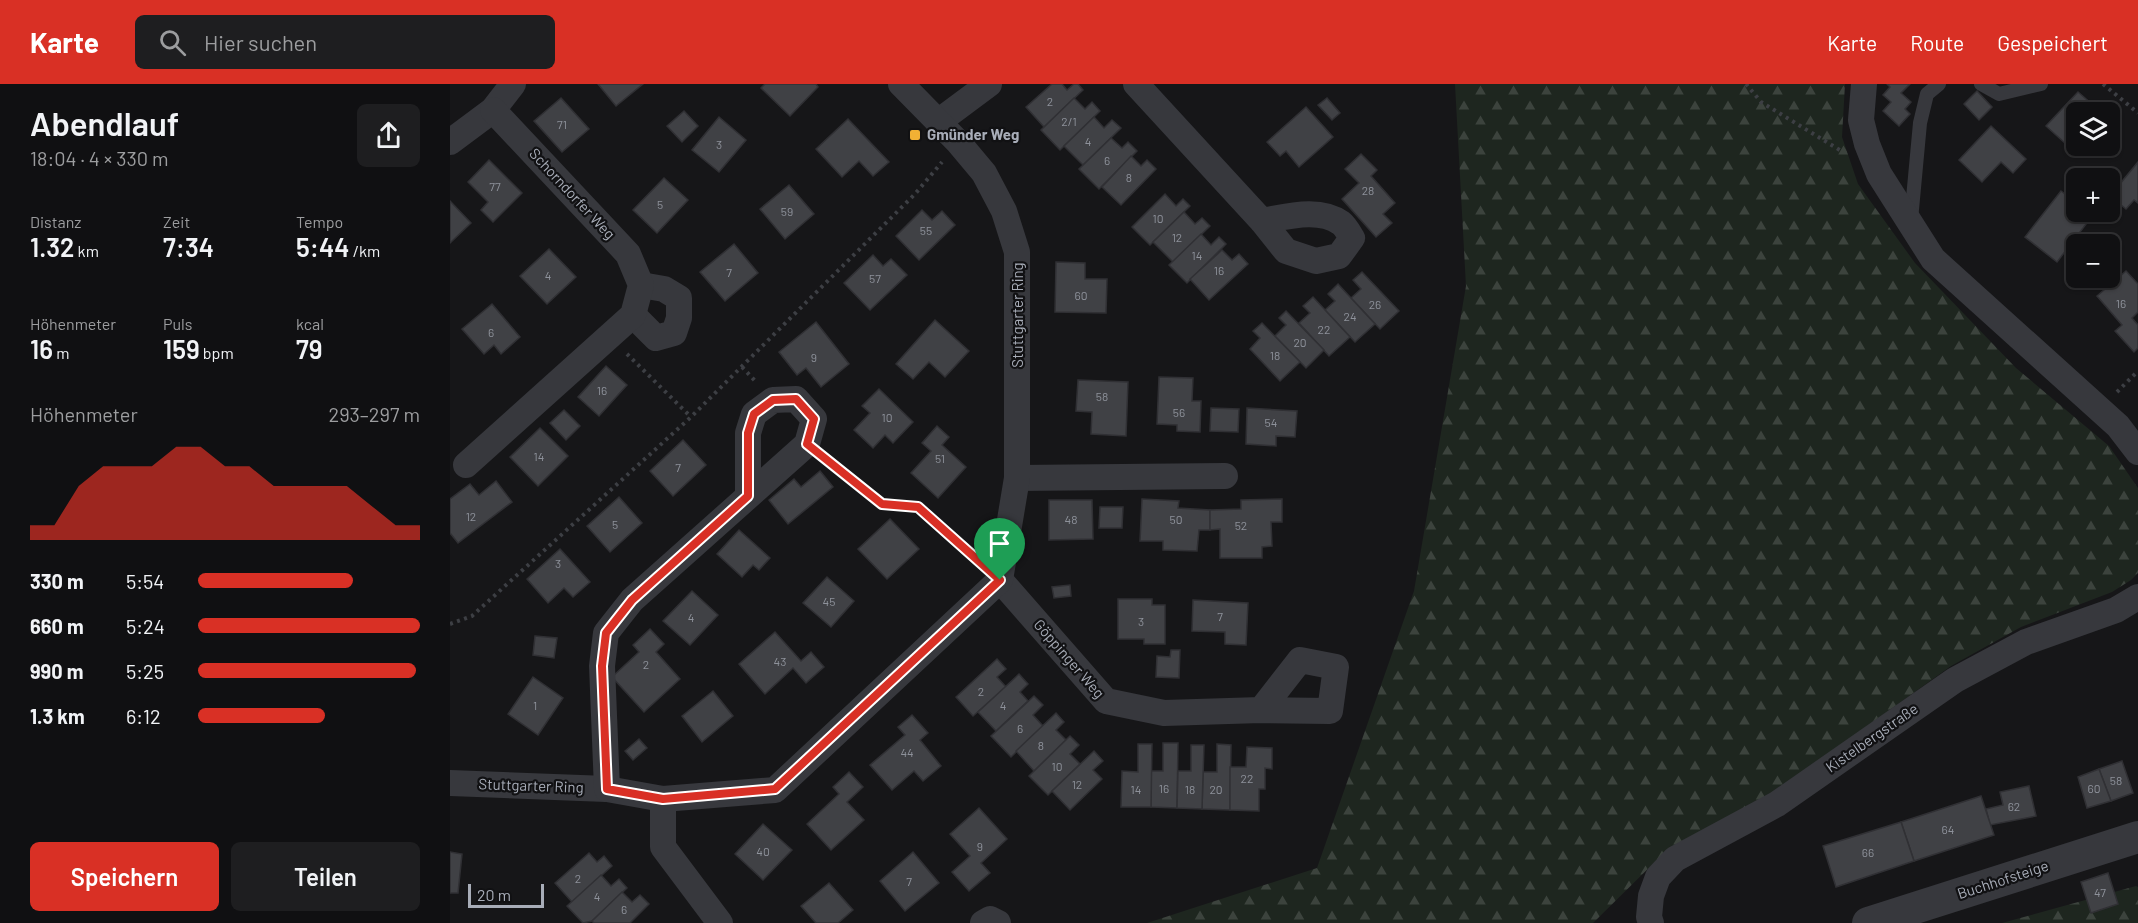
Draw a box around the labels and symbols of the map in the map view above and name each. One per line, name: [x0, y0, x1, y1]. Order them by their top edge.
house number: 2: [1047, 94, 1053, 108]
house number: 2/1: [1061, 114, 1077, 128]
house number: 71: [557, 117, 567, 131]
place label: Gmünder Weg: [927, 125, 1019, 143]
marker: Gmünder Weg: [908, 128, 922, 142]
house number: 4: [1085, 134, 1091, 148]
house number: 3: [716, 137, 722, 151]
street label: Schorndorfer Weg: [526, 144, 619, 243]
house number: 6: [1104, 153, 1110, 167]
house number: 8: [1126, 170, 1132, 184]
house number: 77: [489, 179, 501, 193]
house number: 28: [1362, 183, 1374, 197]
house number: 5: [657, 197, 663, 211]
house number: 59: [781, 204, 793, 218]
house number: 10: [1153, 211, 1163, 225]
house number: 55: [920, 223, 932, 237]
house number: 12: [1172, 230, 1182, 244]
house number: 14: [1192, 248, 1202, 262]
street label: Stuttgarter Ring: [1008, 262, 1026, 368]
house number: 16: [1214, 263, 1224, 277]
house number: 7: [726, 265, 732, 279]
house number: 4: [545, 268, 551, 282]
house number: 57: [869, 271, 881, 285]
house number: 60: [1075, 288, 1087, 302]
house number: 16: [2116, 296, 2126, 310]
house number: 26: [1369, 297, 1381, 311]
house number: 24: [1343, 309, 1357, 323]
house number: 22: [1318, 322, 1330, 336]
house number: 6: [488, 325, 494, 339]
house number: 20: [1293, 335, 1307, 349]
house number: 18: [1270, 348, 1280, 362]
house number: 9: [811, 350, 817, 364]
house number: 16: [597, 383, 607, 397]
house number: 58: [1096, 389, 1108, 403]
house number: 56: [1173, 405, 1185, 419]
house number: 10: [882, 410, 892, 424]
house number: 54: [1265, 415, 1277, 429]
house number: 14: [534, 449, 544, 463]
house number: 51: [935, 451, 945, 465]
house number: 7: [675, 460, 681, 474]
house number: 12: [466, 509, 476, 523]
house number: 48: [1065, 512, 1077, 526]
house number: 50: [1170, 512, 1182, 526]
house number: 5: [612, 517, 618, 531]
pin: [974, 518, 1025, 580]
house number: 52: [1235, 518, 1247, 532]
house number: 3: [555, 556, 561, 570]
house number: 45: [823, 594, 835, 608]
house number: 7: [1217, 609, 1223, 623]
house number: 4: [688, 610, 694, 624]
house number: 3: [1138, 614, 1144, 628]
street label: Göppinger Weg: [1031, 615, 1109, 701]
house number: 43: [774, 654, 786, 668]
house number: 2: [643, 657, 649, 671]
house number: 2: [978, 684, 984, 698]
house number: 1: [533, 698, 537, 712]
house number: 4: [1000, 698, 1006, 712]
street label: Kistelbergstraße: [1822, 699, 1921, 776]
house number: 6: [1017, 721, 1023, 735]
house number: 8: [1038, 738, 1044, 752]
house number: 44: [900, 745, 914, 759]
house number: 10: [1052, 759, 1062, 773]
house number: 22: [1241, 771, 1253, 785]
house number: 58: [2110, 773, 2122, 787]
street label: Stuttgarter Ring: [478, 774, 584, 796]
house number: 12: [1072, 777, 1082, 791]
house number: 16: [1159, 781, 1169, 795]
house number: 60: [2088, 781, 2100, 795]
house number: 14: [1131, 782, 1141, 796]
house number: 18: [1185, 782, 1195, 796]
house number: 20: [1209, 782, 1223, 796]
house number: 62: [2008, 799, 2020, 813]
house number: 64: [1942, 822, 1954, 836]
house number: 9: [977, 839, 983, 853]
house number: 40: [756, 844, 770, 858]
house number: 66: [1862, 845, 1874, 859]
street label: Buchhofsteige: [1955, 856, 2050, 902]
house number: 2: [575, 871, 581, 885]
house number: 7: [906, 874, 912, 888]
scale bar: [468, 881, 544, 908]
house number: 47: [2094, 885, 2106, 899]
house number: 4: [594, 889, 600, 903]
house number: 6: [621, 902, 627, 916]

